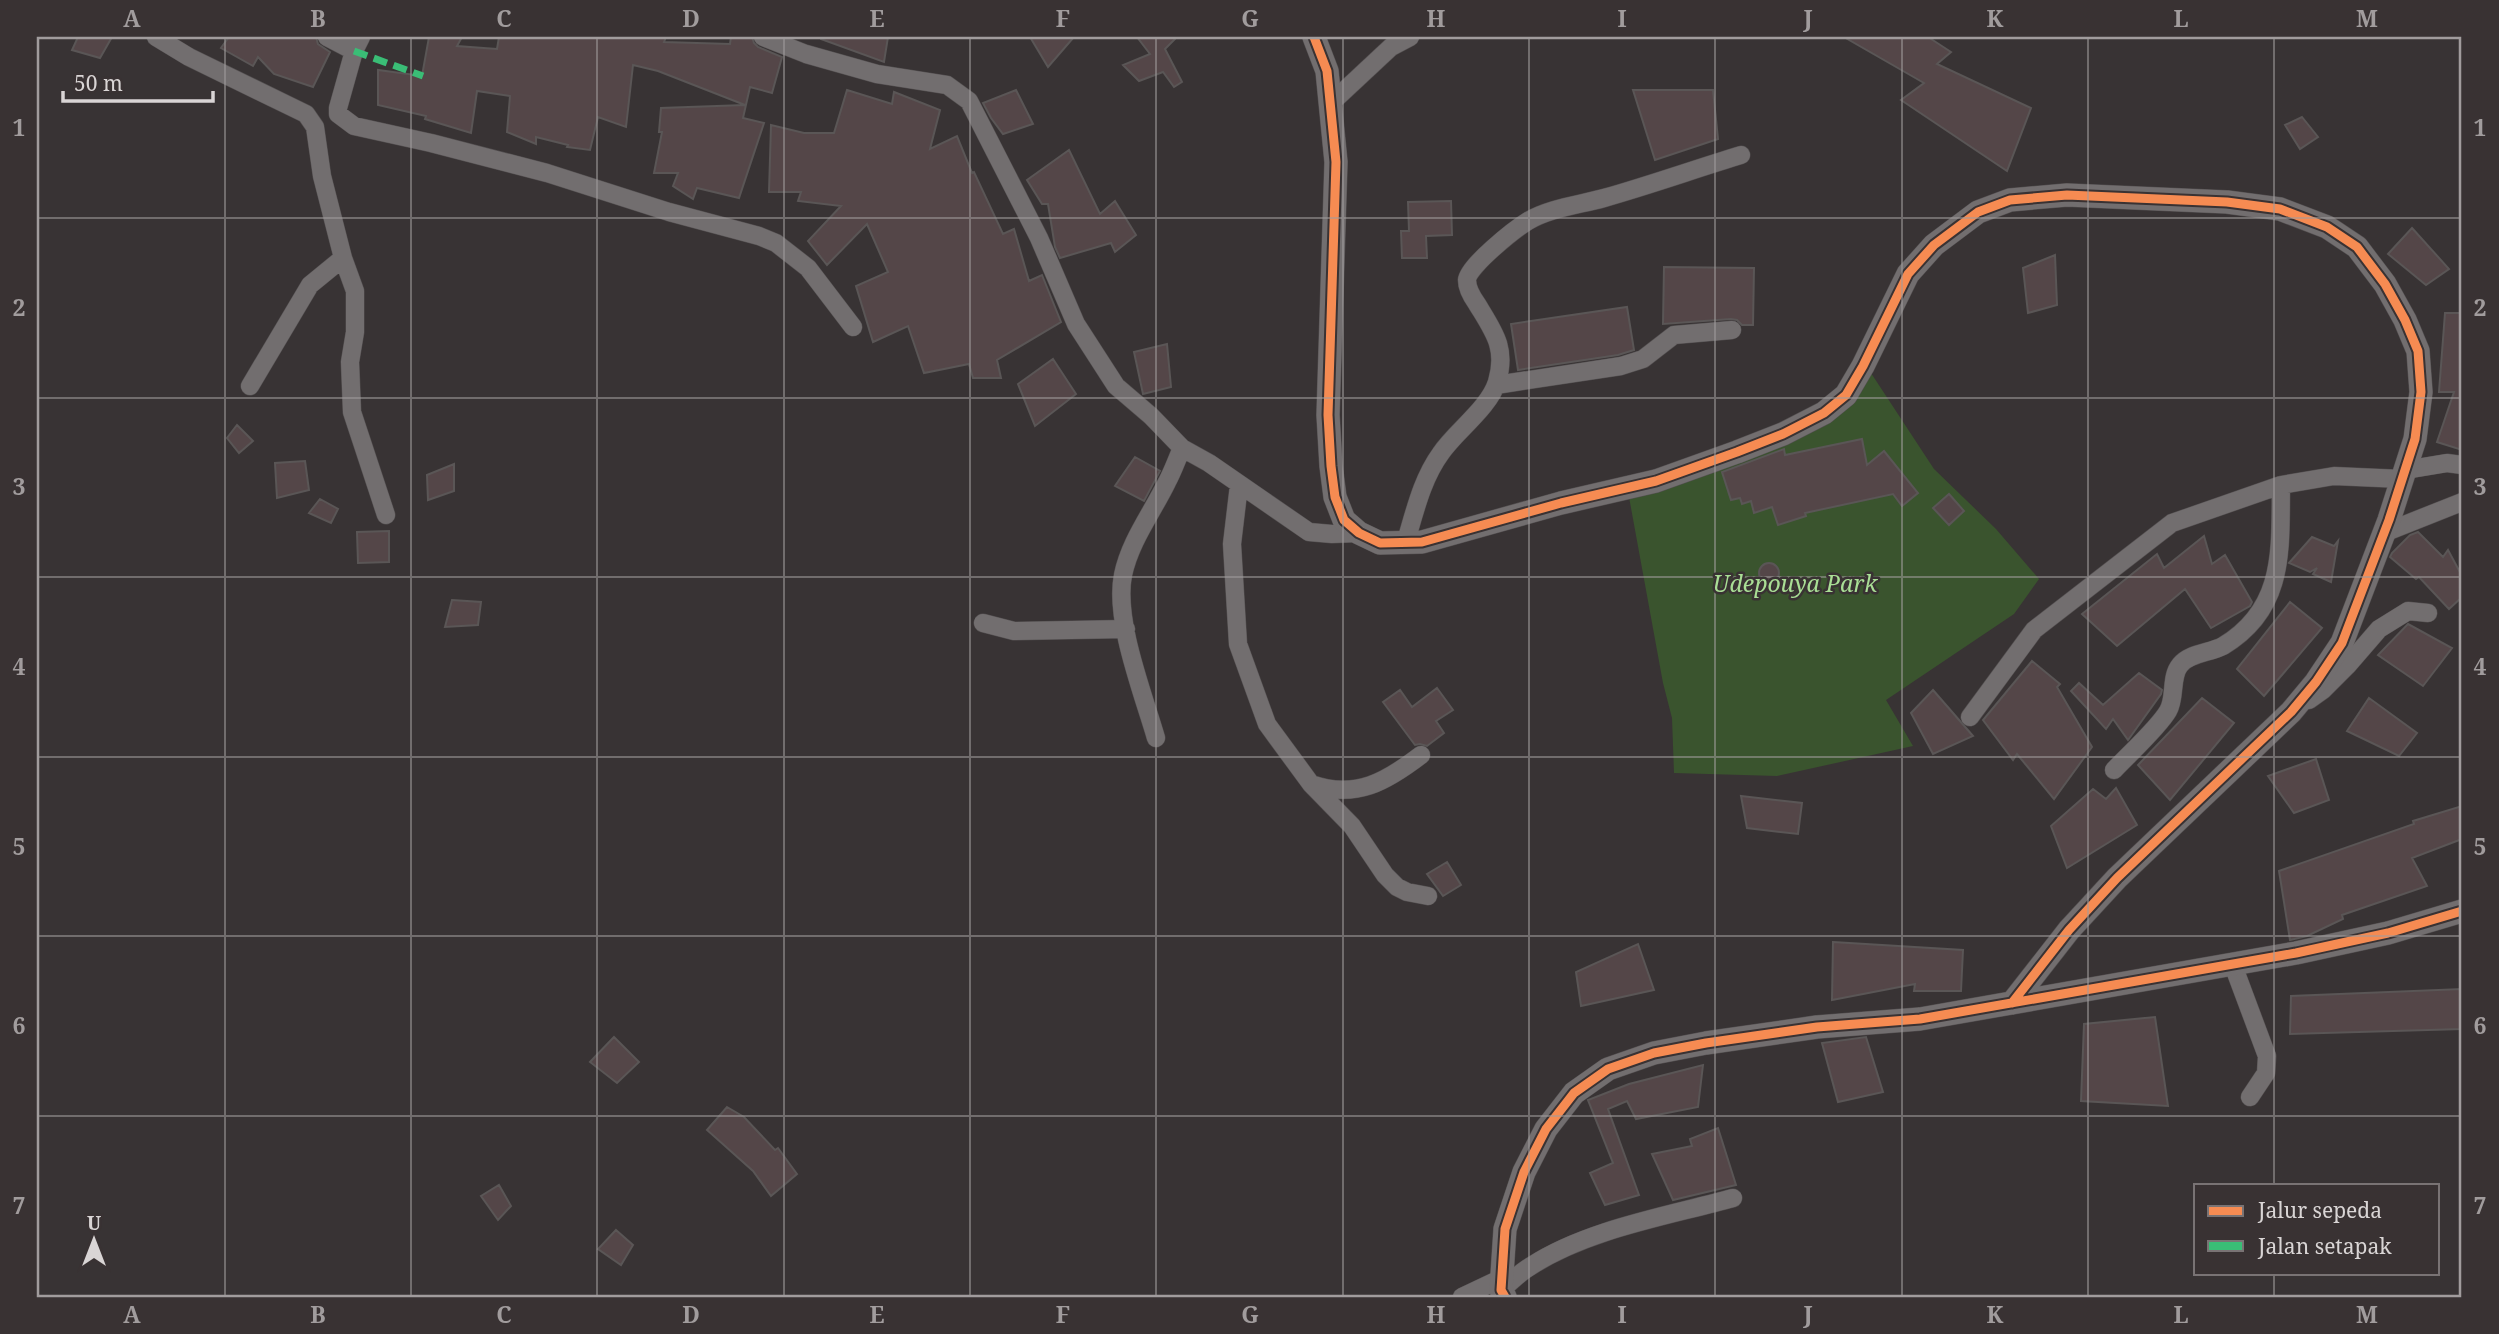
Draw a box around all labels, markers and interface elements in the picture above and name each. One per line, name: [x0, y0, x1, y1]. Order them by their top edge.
text: A: [123, 2, 141, 34]
text: B: [310, 2, 326, 34]
text: C: [496, 2, 512, 34]
text: D: [682, 2, 700, 34]
text: E: [869, 2, 885, 34]
text: F: [1056, 2, 1070, 34]
text: G: [1241, 2, 1259, 34]
text: H: [1427, 2, 1446, 34]
text: I: [1617, 2, 1627, 34]
text: J: [1802, 2, 1813, 34]
text: K: [1987, 2, 2004, 34]
text: L: [2173, 2, 2189, 34]
text: M: [2356, 2, 2378, 34]
scale bar: [63, 60, 214, 104]
text: 50 m: [74, 69, 123, 97]
text: 1: [13, 111, 26, 143]
text: 1: [2474, 111, 2487, 143]
text: 2: [13, 291, 26, 323]
text: 2: [2474, 291, 2487, 323]
text: 3: [13, 470, 26, 502]
text: 3: [2474, 470, 2487, 502]
park label: Udepouya Park: [1713, 567, 1878, 599]
text: 4: [13, 650, 26, 682]
text: 4: [2474, 650, 2487, 682]
text: 5: [13, 830, 26, 862]
text: 5: [2474, 830, 2487, 862]
text: 6: [13, 1009, 26, 1041]
text: 6: [2474, 1009, 2487, 1041]
legend: [2194, 1184, 2440, 1274]
text: 7: [13, 1189, 26, 1221]
text: 7: [2474, 1189, 2487, 1221]
text: Jalur sepeda: [2257, 1196, 2382, 1224]
north arrow: [60, 1204, 130, 1274]
text: U: [87, 1210, 101, 1236]
text: Jalan setapak: [2257, 1232, 2392, 1260]
text: A: [123, 1298, 141, 1330]
text: B: [310, 1298, 326, 1330]
text: C: [496, 1298, 512, 1330]
text: D: [682, 1298, 700, 1330]
text: E: [869, 1298, 885, 1330]
text: F: [1056, 1298, 1070, 1330]
text: G: [1241, 1298, 1259, 1330]
text: H: [1427, 1298, 1446, 1330]
text: I: [1617, 1298, 1627, 1330]
text: J: [1802, 1298, 1813, 1330]
text: K: [1987, 1298, 2004, 1330]
text: L: [2173, 1298, 2189, 1330]
text: M: [2356, 1298, 2378, 1330]

